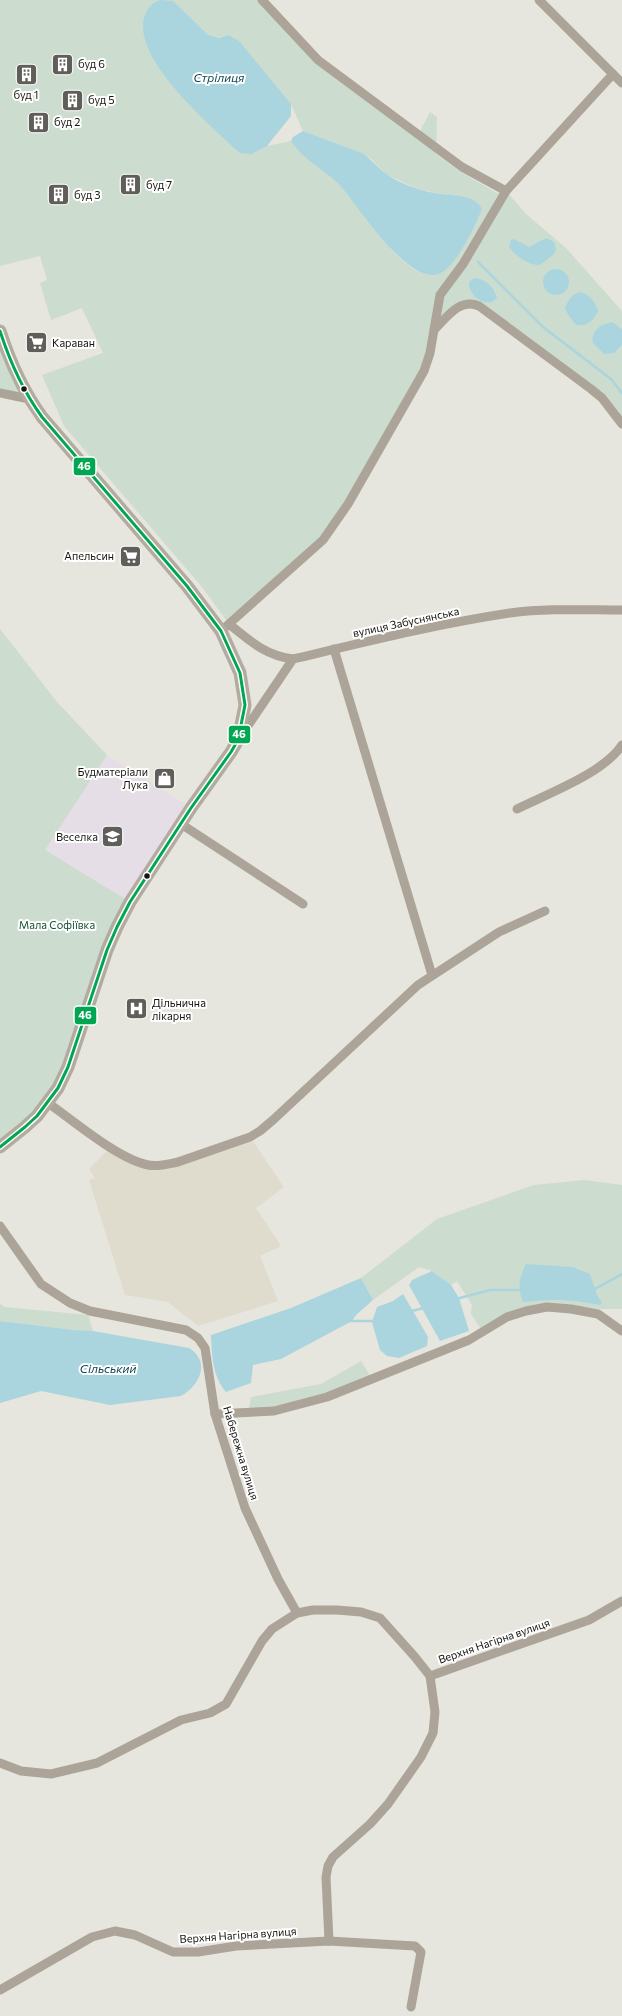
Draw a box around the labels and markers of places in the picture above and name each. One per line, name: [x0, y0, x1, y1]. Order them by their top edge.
building icon: буд 6: [50, 51, 76, 77]
place label: буд 6: [78, 57, 105, 70]
building icon: буд 1: [13, 62, 39, 88]
building icon: буд 5: [59, 87, 85, 113]
place label: буд 1: [13, 88, 39, 101]
place label: буд 5: [88, 93, 115, 106]
building icon: буд 2: [26, 109, 52, 135]
place label: буд 2: [54, 115, 80, 128]
building icon: буд 7: [118, 172, 144, 198]
place label: буд 7: [146, 178, 172, 191]
building icon: буд 3: [46, 182, 72, 208]
place label: буд 3: [74, 188, 101, 201]
supermarket icon: Караван: [24, 330, 50, 356]
place label: Караван: [52, 336, 95, 349]
unlabelled marker: [19, 384, 29, 394]
supermarket icon: Апельсин: [117, 543, 143, 569]
place label: Апельсин: [64, 549, 114, 562]
place label: Будматеріали Лука: [78, 765, 148, 791]
shop icon: Будматеріали Лука: [151, 765, 177, 791]
school or university icon: Веселка: [100, 824, 126, 850]
place label: Веселка: [56, 830, 98, 843]
unlabelled marker: [142, 871, 152, 881]
hospital icon: Дільнична лікарня: [124, 996, 150, 1022]
place label: Дільнична лікарня: [152, 996, 206, 1022]

